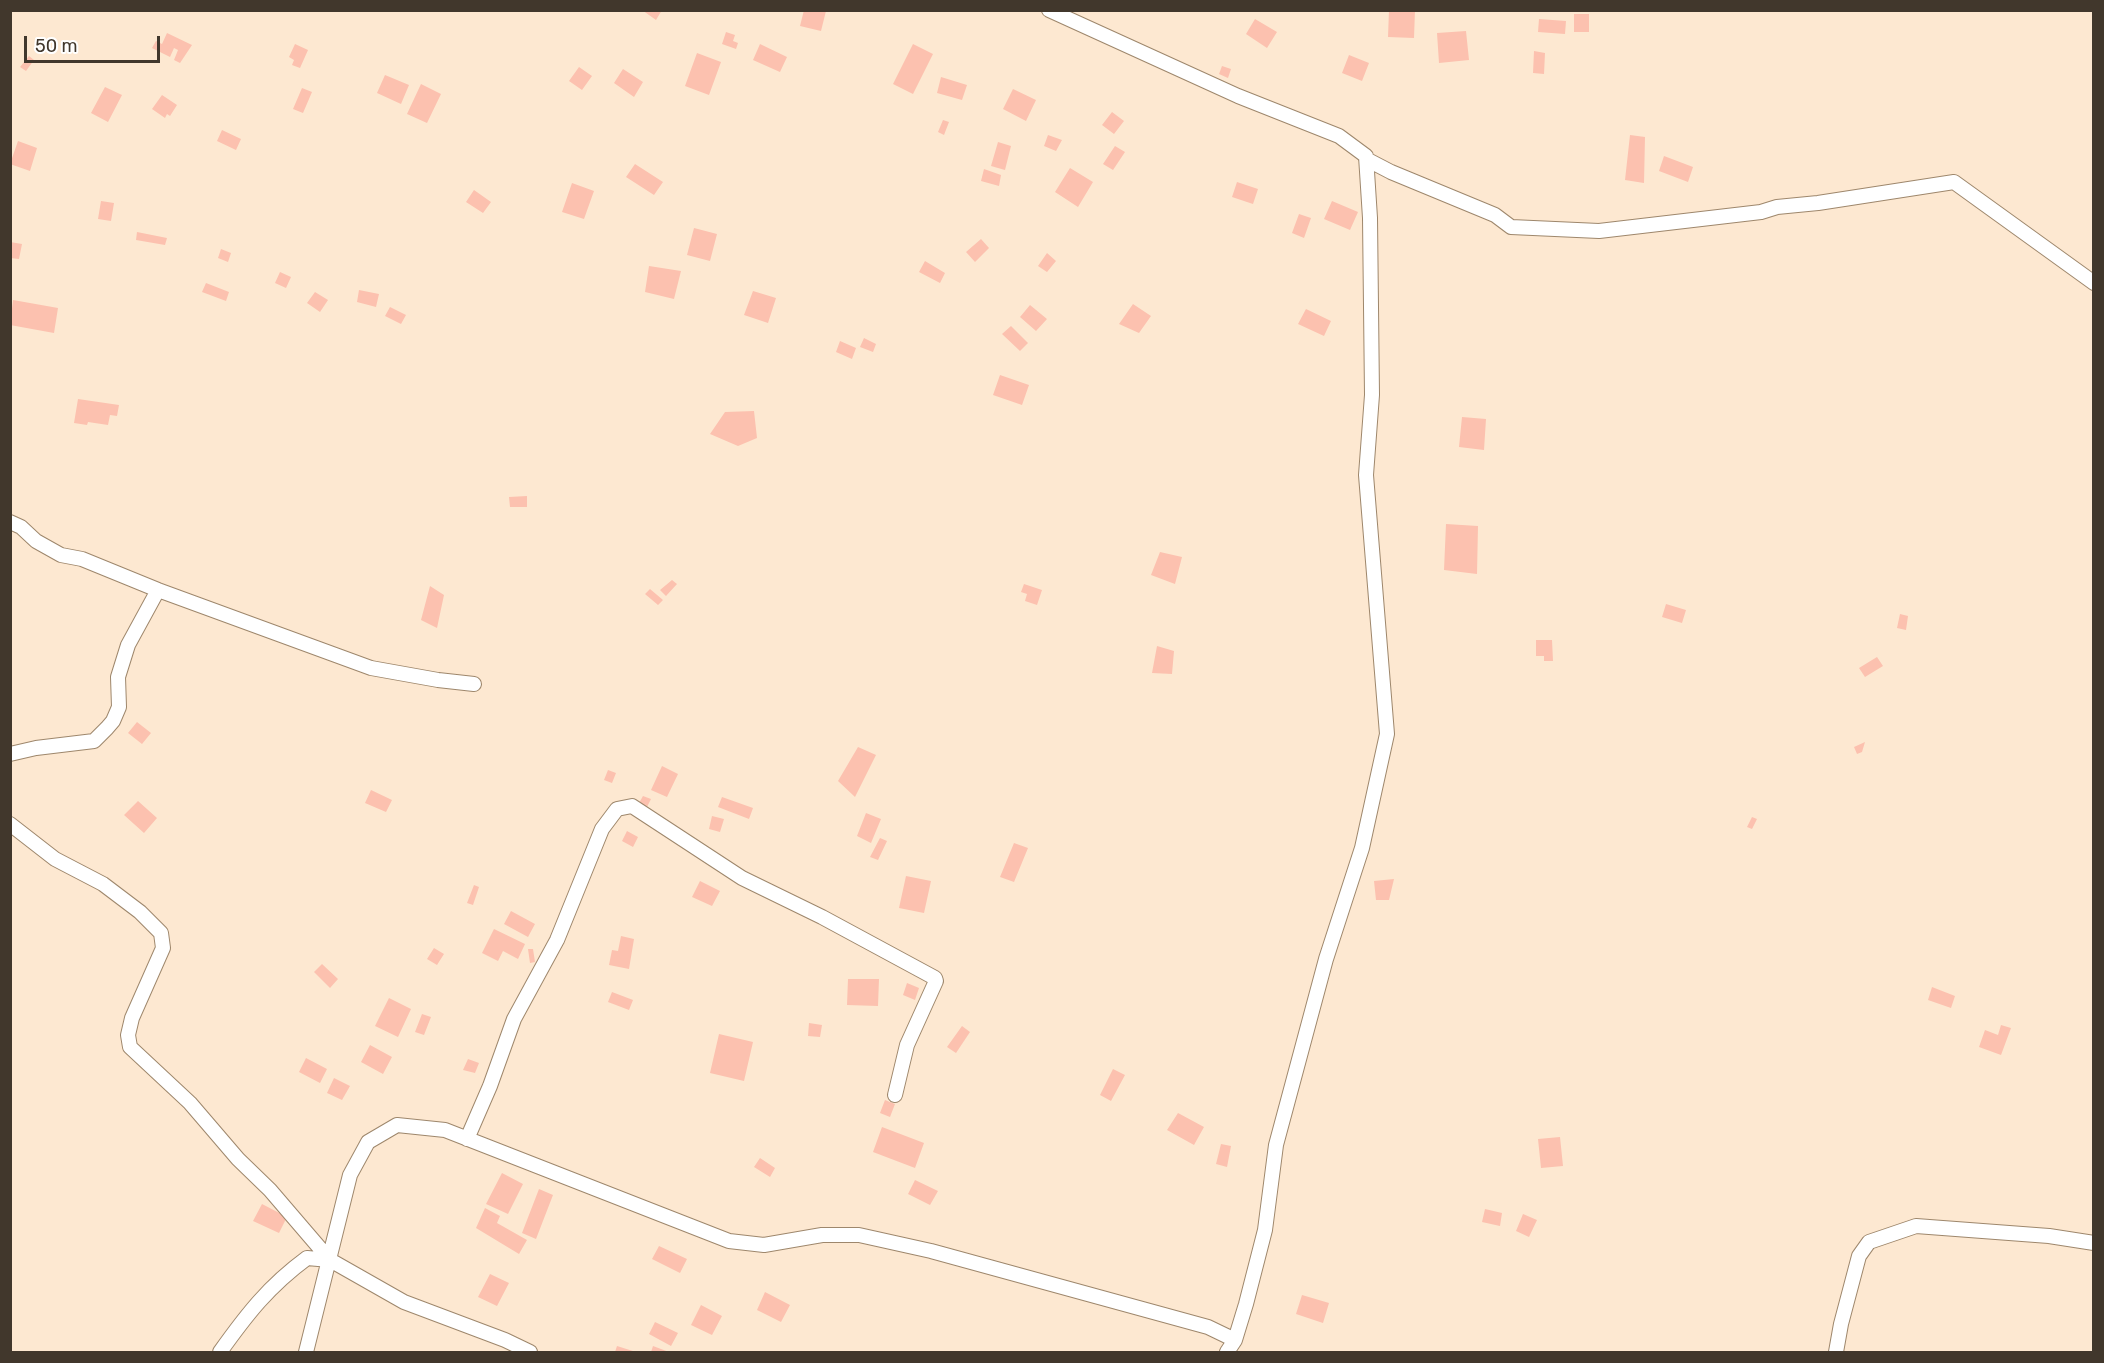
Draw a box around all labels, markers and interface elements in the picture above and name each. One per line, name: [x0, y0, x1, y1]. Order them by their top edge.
scale bar: [27, 24, 164, 62]
text: 50 m: [35, 35, 78, 57]

